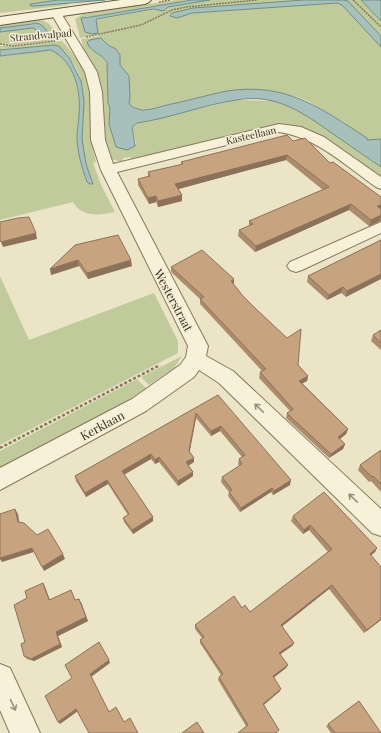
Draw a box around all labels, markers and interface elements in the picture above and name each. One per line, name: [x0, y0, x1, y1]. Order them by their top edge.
street label: Strandwalpad: [9, 25, 73, 45]
street label: Kasteellaan: [224, 122, 278, 148]
street label: Westerstraat: [150, 265, 197, 335]
one-way arrow: [254, 403, 264, 413]
street label: Kerklaan: [77, 407, 127, 443]
one-way arrow: [348, 493, 358, 503]
one-way arrow: [10, 699, 17, 711]

